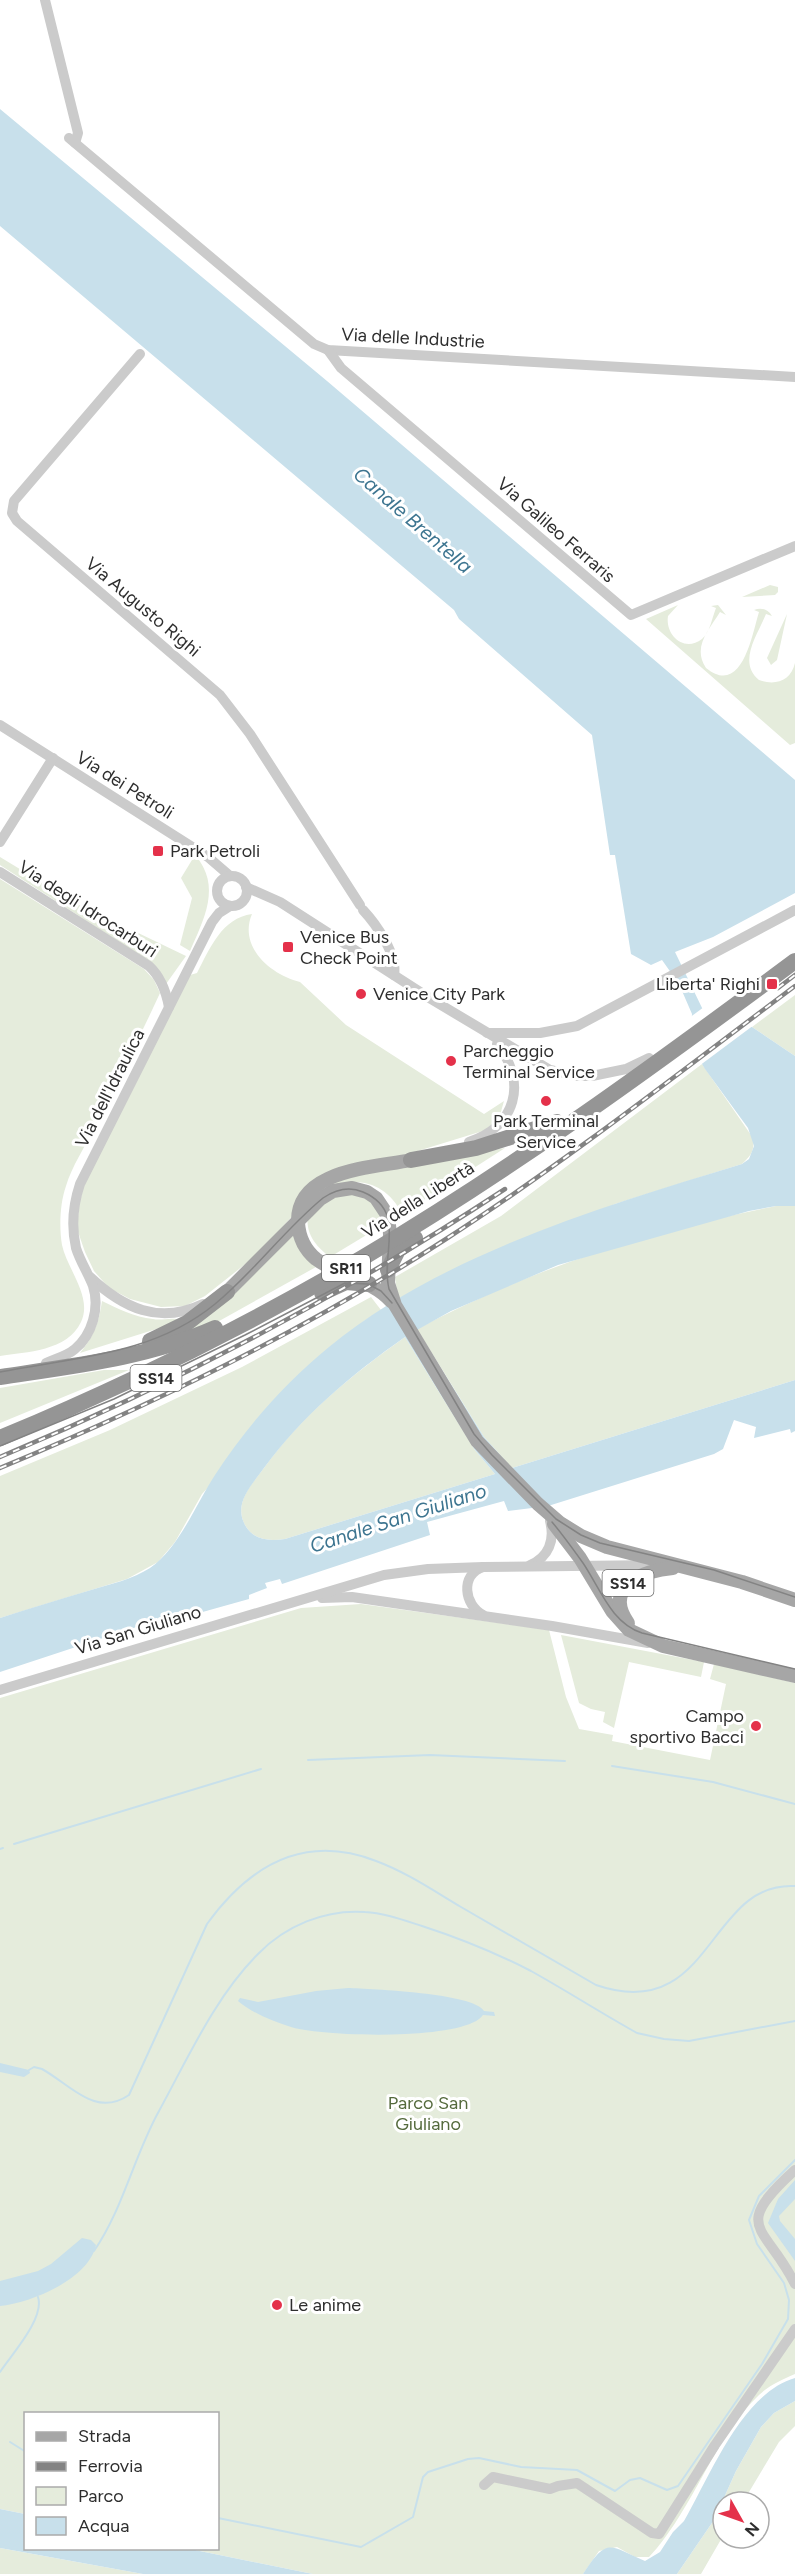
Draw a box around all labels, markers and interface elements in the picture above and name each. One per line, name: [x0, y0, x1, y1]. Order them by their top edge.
street label: Via delle Industrie: [341, 323, 485, 353]
water label: Canale Brentella: [349, 462, 478, 578]
street label: Via Galileo Ferraris: [492, 473, 620, 587]
street label: Via Augusto Righi: [81, 552, 205, 662]
street label: Via dei Petroli: [72, 746, 178, 824]
place label: Park Petroli: [170, 840, 260, 862]
marker: Park Petroli: [151, 844, 165, 858]
street label: Via degli Idrocarburi: [14, 856, 162, 962]
place label: Venice Bus Check Point: [300, 926, 398, 969]
marker: Venice Bus Check Point: [281, 940, 295, 954]
place label: Liberta' Righi: [656, 973, 760, 995]
marker: Liberta' Righi: [765, 977, 779, 991]
place label: Venice City Park: [373, 983, 505, 1005]
marker: Venice City Park: [354, 987, 368, 1001]
street label: Via dell'Idraulica: [71, 1025, 149, 1151]
place label: Parcheggio Terminal Service: [463, 1040, 595, 1083]
marker: Parcheggio Terminal Service: [444, 1054, 458, 1068]
marker: Park Terminal Service: [539, 1094, 553, 1108]
place label: Park Terminal Service: [493, 1110, 599, 1153]
street label: Via della Libertà: [358, 1157, 478, 1243]
road number: SR11: [322, 1255, 370, 1281]
road number: SS14: [130, 1365, 182, 1391]
water label: Canale San Giuliano: [307, 1478, 490, 1558]
road number: SS14: [602, 1570, 654, 1596]
street label: Via San Giuliano: [72, 1600, 204, 1660]
place label: Campo sportivo Bacci: [630, 1705, 744, 1748]
marker: Campo sportivo Bacci: [749, 1719, 763, 1733]
park label: Parco San Giuliano: [388, 2092, 468, 2135]
place label: Le anime: [289, 2294, 361, 2316]
marker: Le anime: [270, 2298, 284, 2312]
legend: [24, 2412, 219, 2550]
text: Strada: [78, 2425, 131, 2447]
text: Ferrovia: [78, 2455, 143, 2477]
text: Parco: [78, 2485, 124, 2507]
north arrow: [711, 2490, 771, 2550]
text: Acqua: [78, 2515, 129, 2537]
text: N: [741, 2518, 763, 2540]

